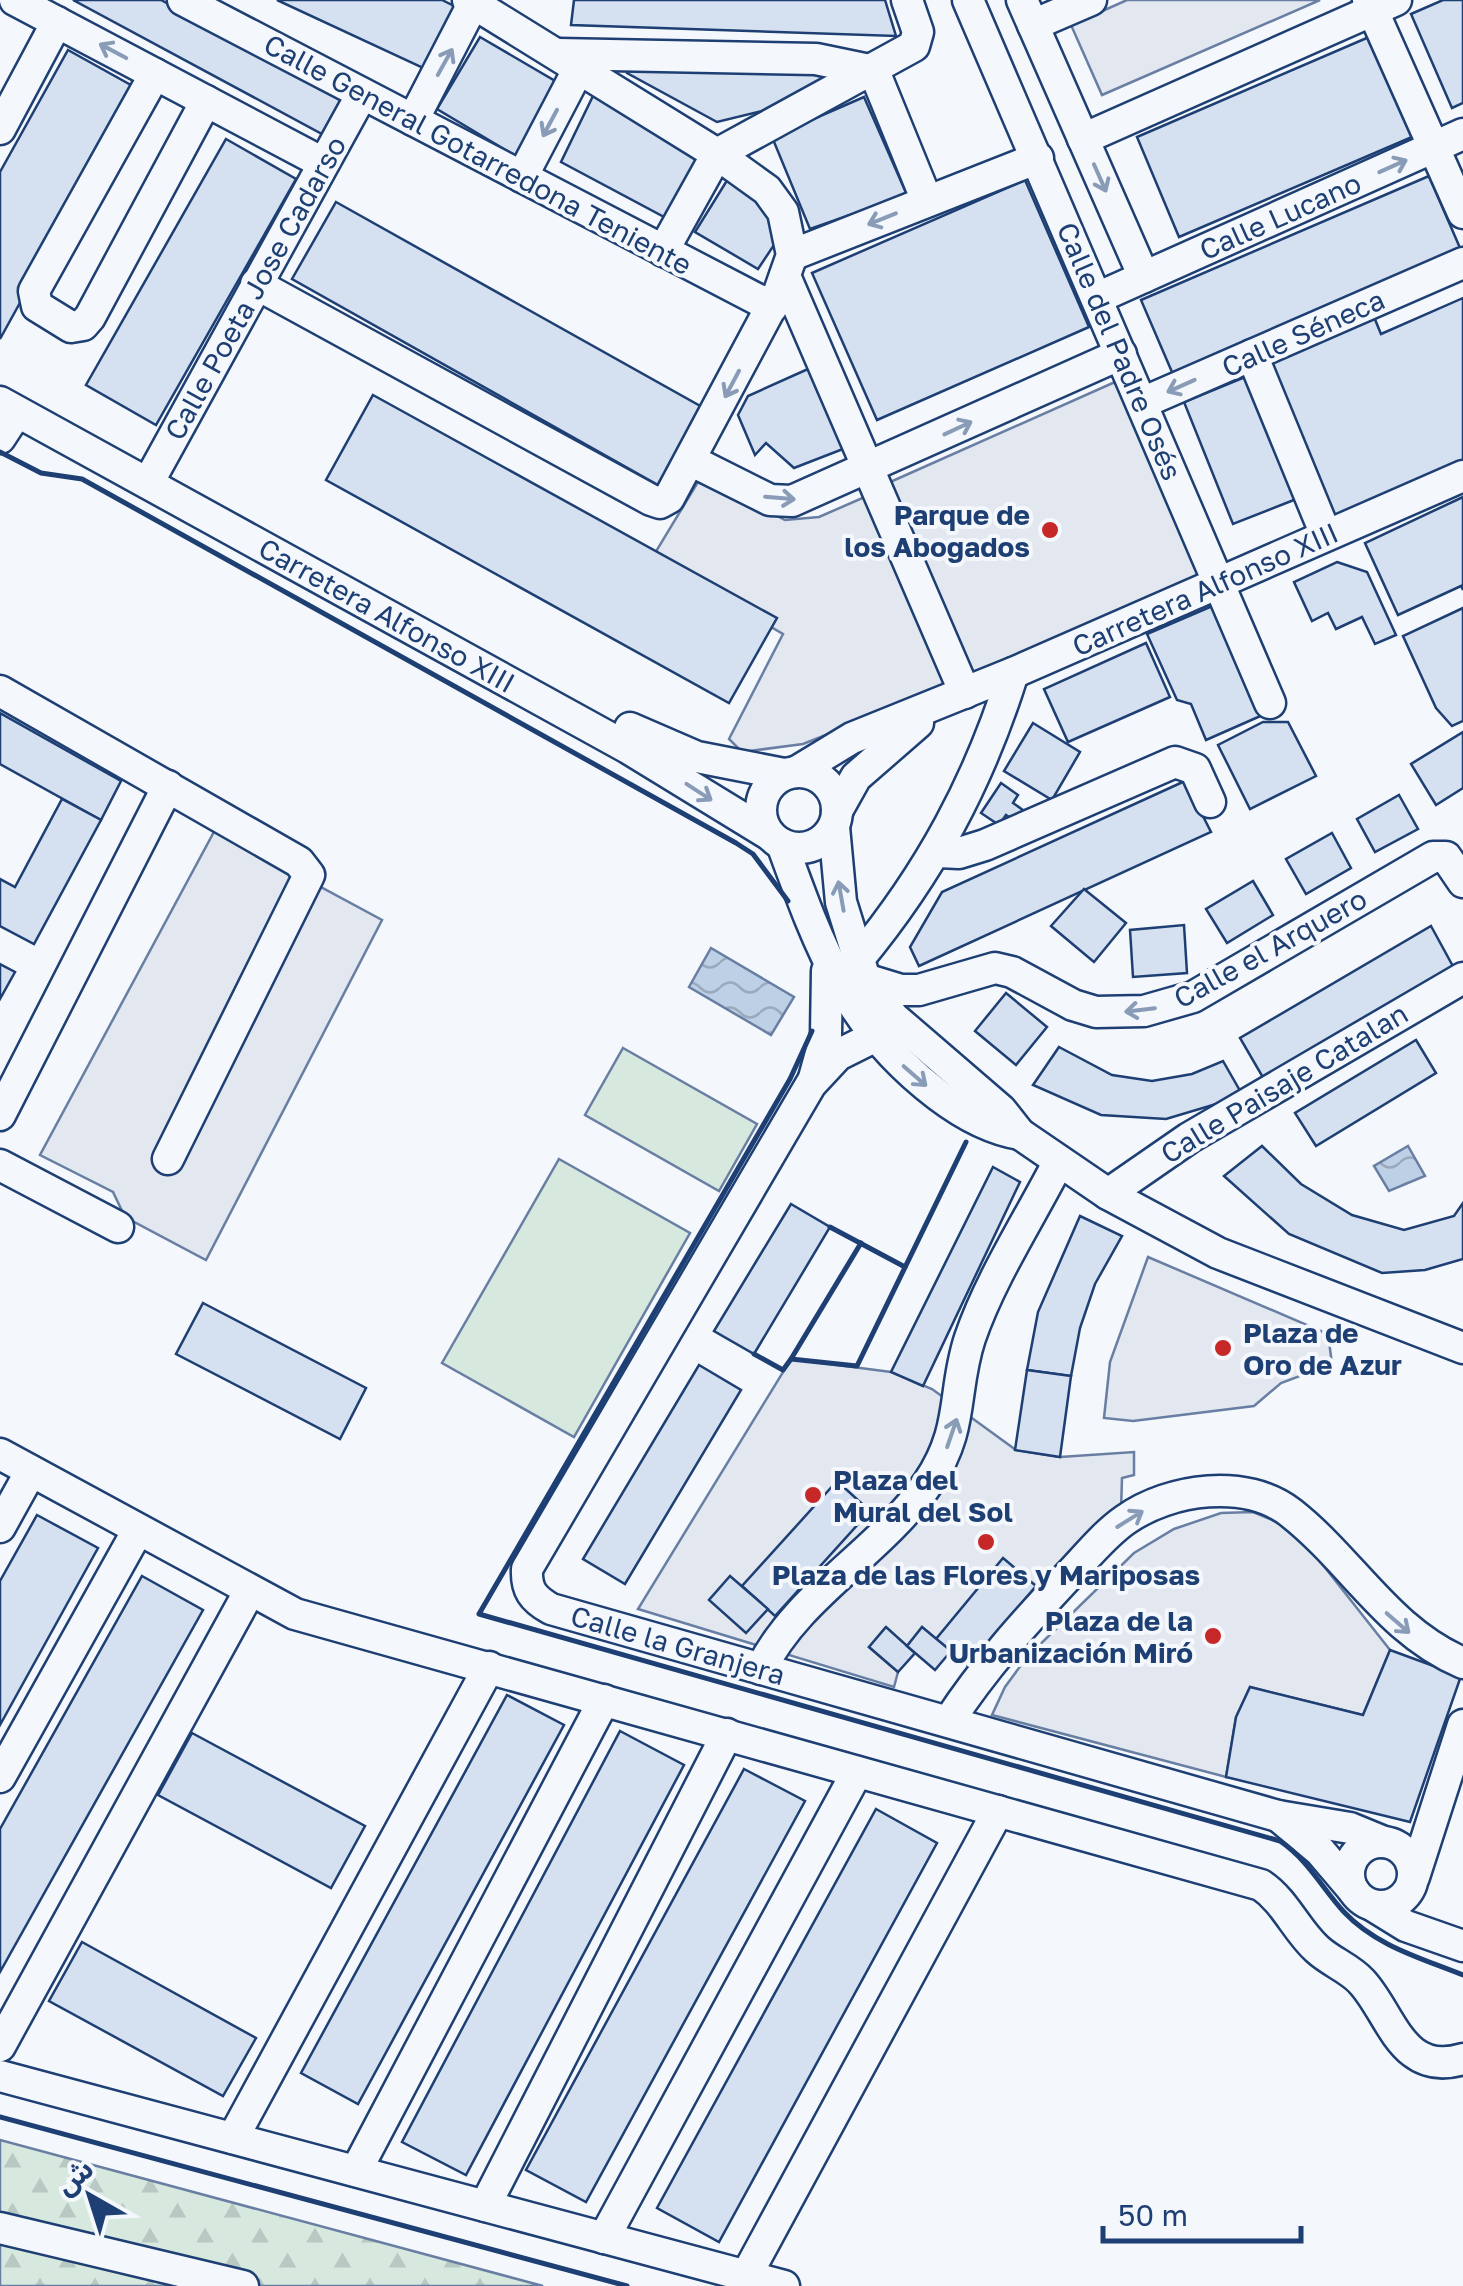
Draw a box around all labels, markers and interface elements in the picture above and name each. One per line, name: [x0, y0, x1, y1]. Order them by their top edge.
street label: Calle General Gotarredona Teniente: [259, 27, 697, 281]
one-way arrow: [98, 41, 128, 61]
one-way arrow: [435, 48, 455, 77]
one-way arrow: [540, 107, 560, 137]
street label: Calle Poeta Jose Cadarso: [158, 131, 352, 445]
one-way arrow: [1377, 156, 1408, 174]
one-way arrow: [1092, 162, 1110, 193]
street label: Calle Lucano: [1194, 166, 1366, 266]
one-way arrow: [867, 211, 898, 229]
street label: Calle del Padre Osés: [1051, 217, 1189, 485]
street label: Calle Séneca: [1217, 282, 1389, 384]
one-way arrow: [722, 369, 741, 399]
one-way arrow: [1166, 378, 1197, 396]
one-way arrow: [942, 418, 972, 437]
one-way arrow: [763, 489, 795, 508]
place label: Parque de los Abogados: [844, 498, 1030, 563]
street label: Carretera Alfonso XIII: [1067, 515, 1343, 663]
marker: Parque de los Abogados: [1039, 519, 1061, 541]
street label: Carretera Alfonso XIII: [253, 531, 521, 699]
one-way arrow: [684, 781, 712, 802]
one-way arrow: [831, 880, 850, 913]
street label: Calle el Arquero: [1168, 881, 1372, 1015]
street label: Calle Paisaje Catalan: [1155, 996, 1413, 1170]
one-way arrow: [1124, 1002, 1156, 1020]
one-way arrow: [902, 1065, 927, 1088]
place label: Plaza de Oro de Azur: [1243, 1316, 1402, 1381]
marker: Plaza de Oro de Azur: [1212, 1337, 1234, 1359]
one-way arrow: [944, 1418, 962, 1449]
place label: Plaza del Mural del Sol: [833, 1463, 1013, 1528]
marker: Plaza del Mural del Sol: [802, 1484, 824, 1506]
one-way arrow: [1115, 1509, 1144, 1529]
marker: Plaza de las Flores y Mariposas: [975, 1531, 997, 1553]
place label: Plaza de las Flores y Mariposas: [772, 1558, 1200, 1591]
street label: Calle la Granjera: [567, 1599, 789, 1691]
place label: Plaza de la Urbanización Miró: [949, 1604, 1193, 1669]
one-way arrow: [1385, 1611, 1410, 1634]
marker: Plaza de la Urbanización Miró: [1202, 1625, 1224, 1647]
north arrow: [40, 2146, 140, 2246]
text: ش: [49, 2151, 99, 2201]
scale bar: [1103, 2181, 1300, 2243]
text: 50 m: [1118, 2197, 1188, 2233]

